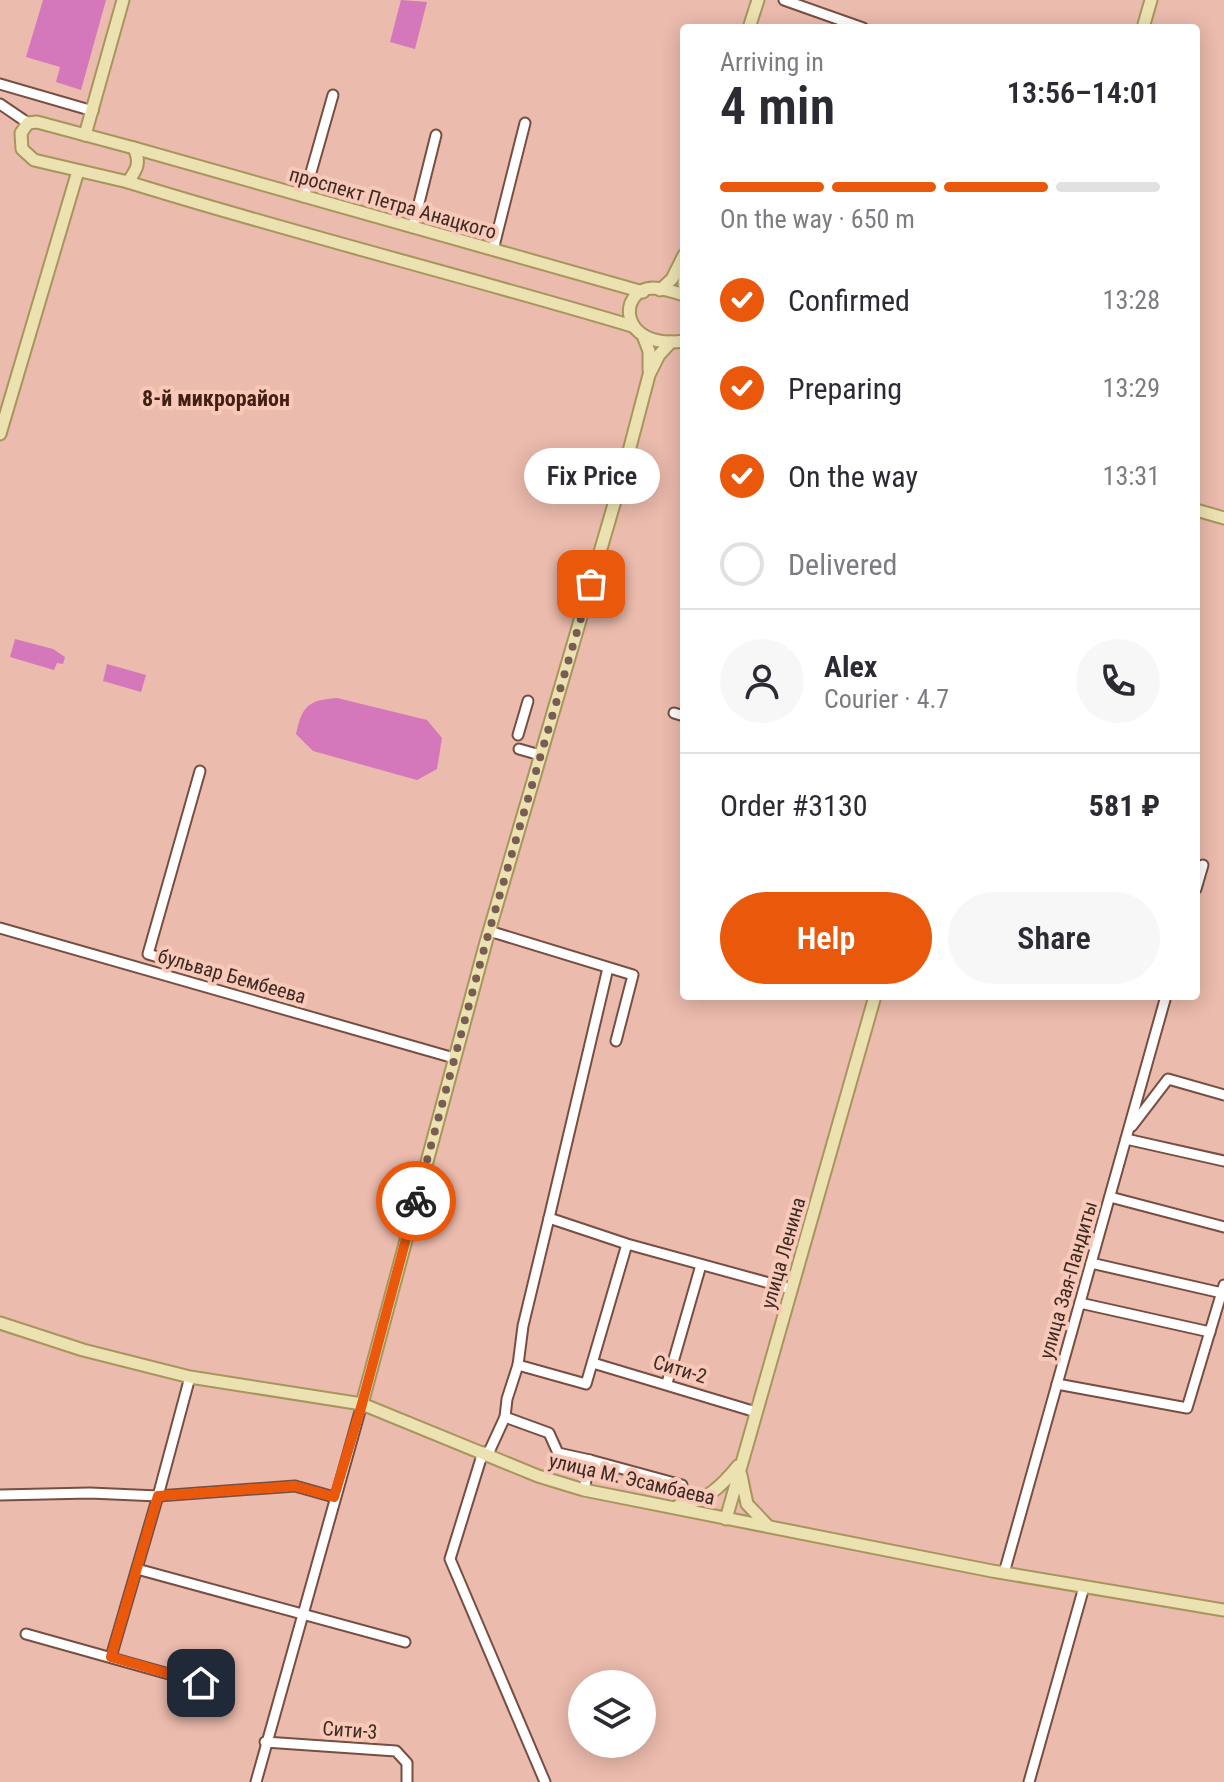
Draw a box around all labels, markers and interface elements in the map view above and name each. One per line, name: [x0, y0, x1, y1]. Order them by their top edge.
text: Arriving in: [720, 47, 824, 77]
text: 13:56–14:01: [1007, 75, 1160, 110]
text: 4 min: [720, 76, 835, 137]
street label: проспект Петра Анацкого: [287, 162, 499, 244]
text: On the way · 650 m: [720, 204, 915, 234]
icon: check: [720, 278, 764, 322]
text: Confirmed: [788, 283, 910, 318]
text: 13:28: [1103, 285, 1160, 315]
icon: check: [720, 366, 764, 410]
text: Preparing: [788, 371, 902, 406]
text: 13:29: [1103, 373, 1160, 403]
district label: 8-й микрорайон: [142, 386, 290, 411]
callout: Fix Price: [523, 448, 659, 504]
icon: check: [720, 454, 764, 498]
text: On the way: [788, 459, 918, 494]
text: Fix Price: [547, 461, 637, 491]
text: 13:31: [1103, 461, 1160, 491]
text: Delivered: [788, 547, 897, 582]
pin: [557, 550, 625, 618]
icon: bag: [569, 562, 613, 606]
button: person: [720, 639, 804, 723]
button: phone: [1076, 639, 1160, 723]
text: Alex: [824, 649, 877, 684]
text: Courier · 4.7: [824, 684, 949, 714]
text: Order #3130: [720, 788, 868, 823]
text: 581 ₽: [1089, 788, 1160, 823]
button: Help: [720, 892, 932, 984]
button: Share: [948, 892, 1160, 984]
street label: бульвар Бембеева: [155, 943, 309, 1009]
courier: [376, 1161, 456, 1241]
icon: bike: [394, 1179, 438, 1223]
street label: улица Ленина: [756, 1195, 810, 1311]
street label: улица Зая-Пандиты: [1034, 1198, 1102, 1362]
street label: Сити-2: [650, 1349, 710, 1389]
street label: улица М. Эсамбаева: [547, 1448, 717, 1510]
pin: [167, 1649, 235, 1717]
icon: home: [179, 1661, 223, 1705]
map controls: [568, 1670, 656, 1758]
button: layers: [568, 1670, 656, 1758]
street label: Сити-3: [322, 1716, 378, 1744]

